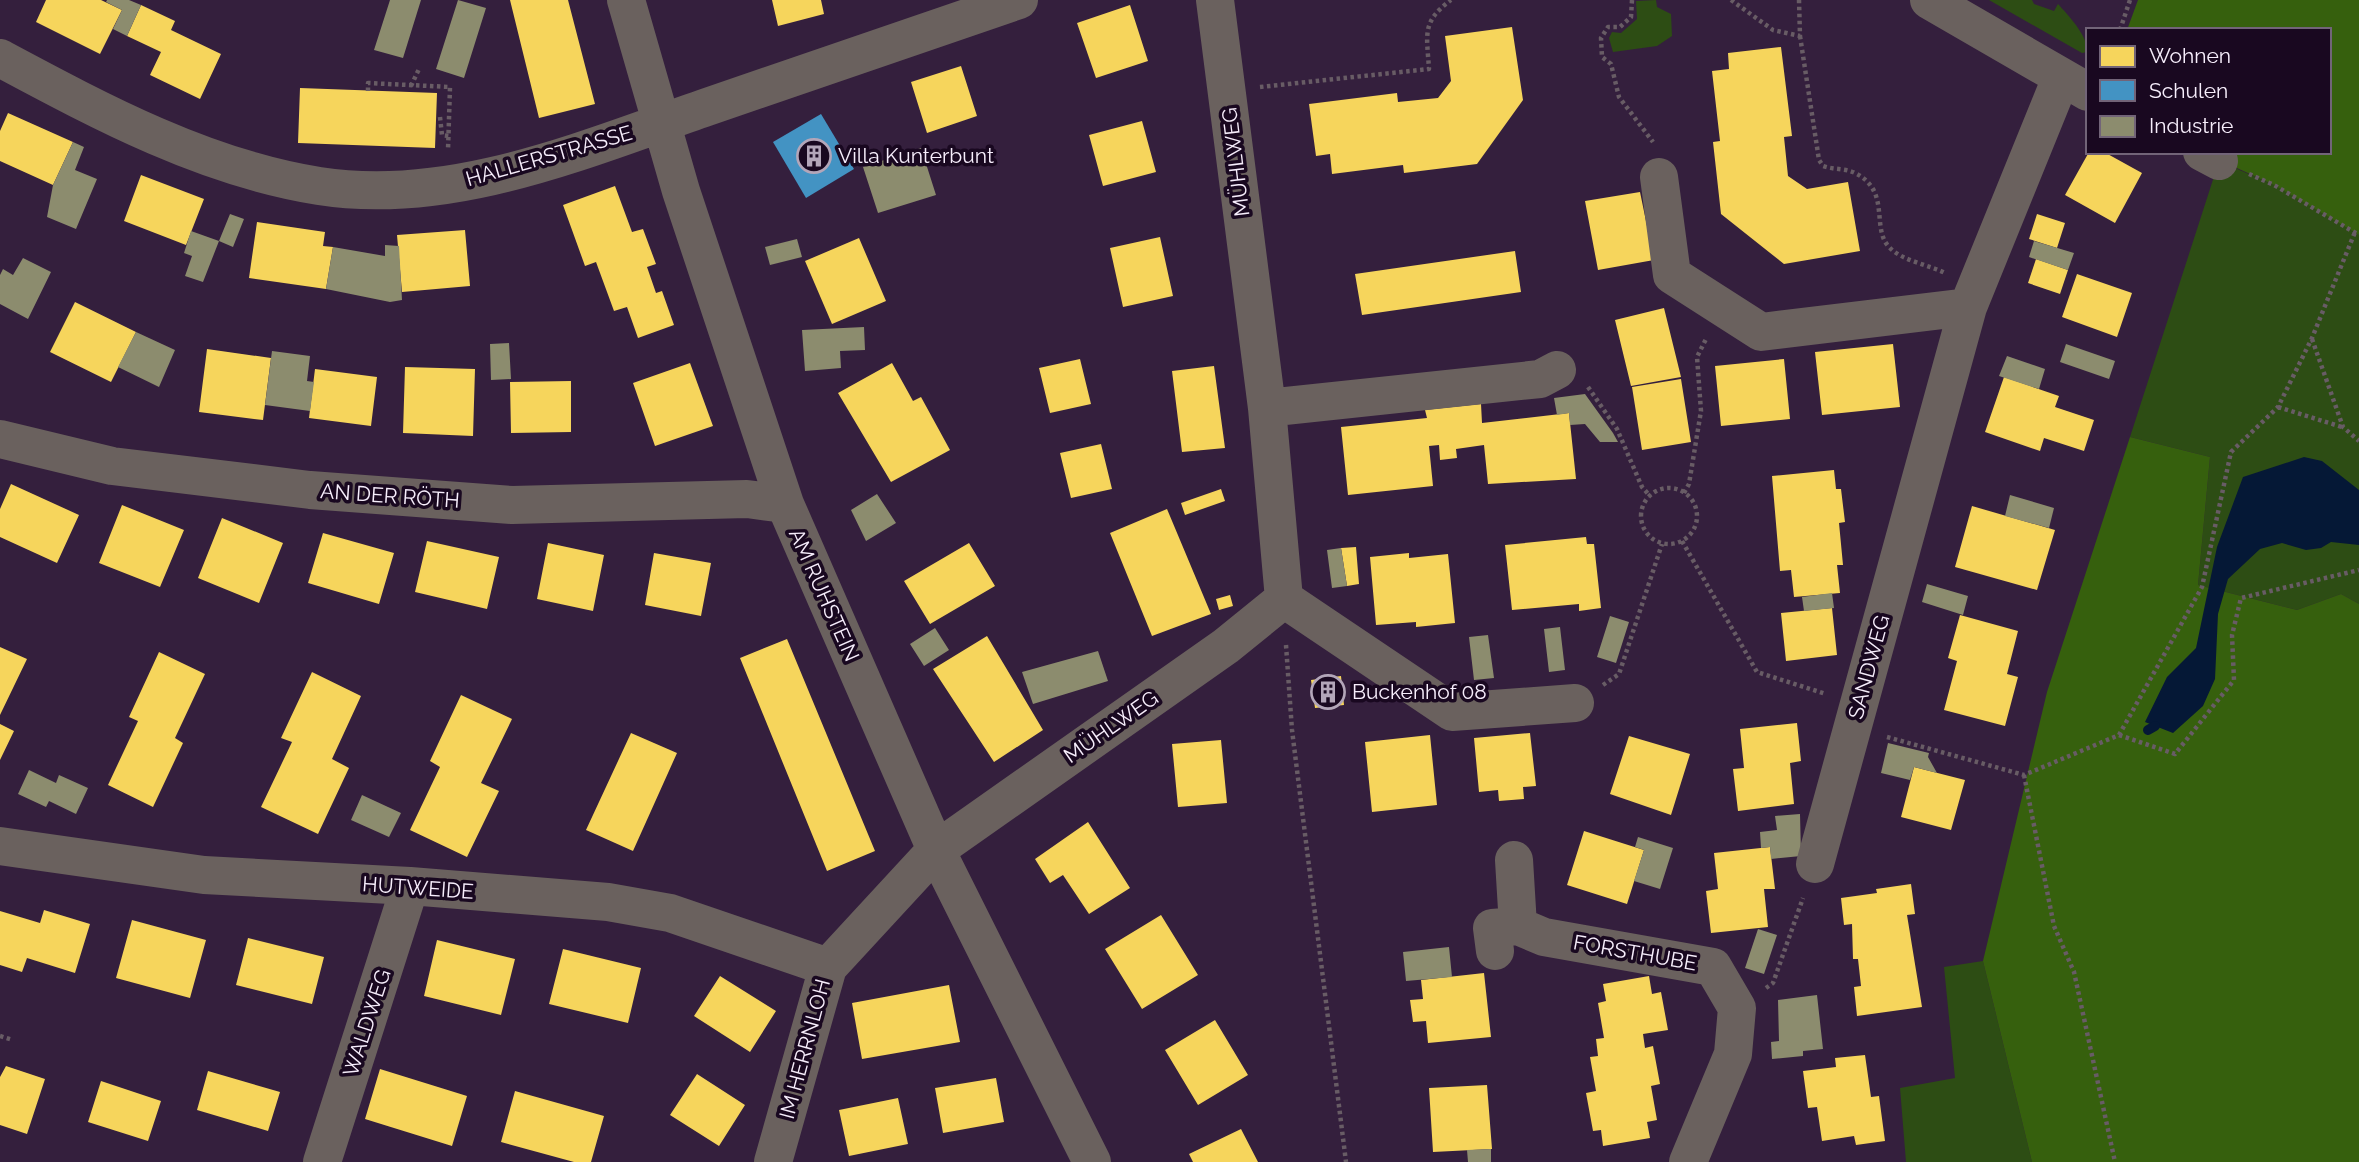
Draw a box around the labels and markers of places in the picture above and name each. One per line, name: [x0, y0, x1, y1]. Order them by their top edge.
building icon: Villa Kunterbunt: [795, 137, 833, 175]
place label: Villa Kunterbunt: [838, 143, 994, 168]
building icon: Buckenhof 08: [1309, 673, 1347, 711]
place label: Buckenhof 08: [1352, 679, 1487, 704]

